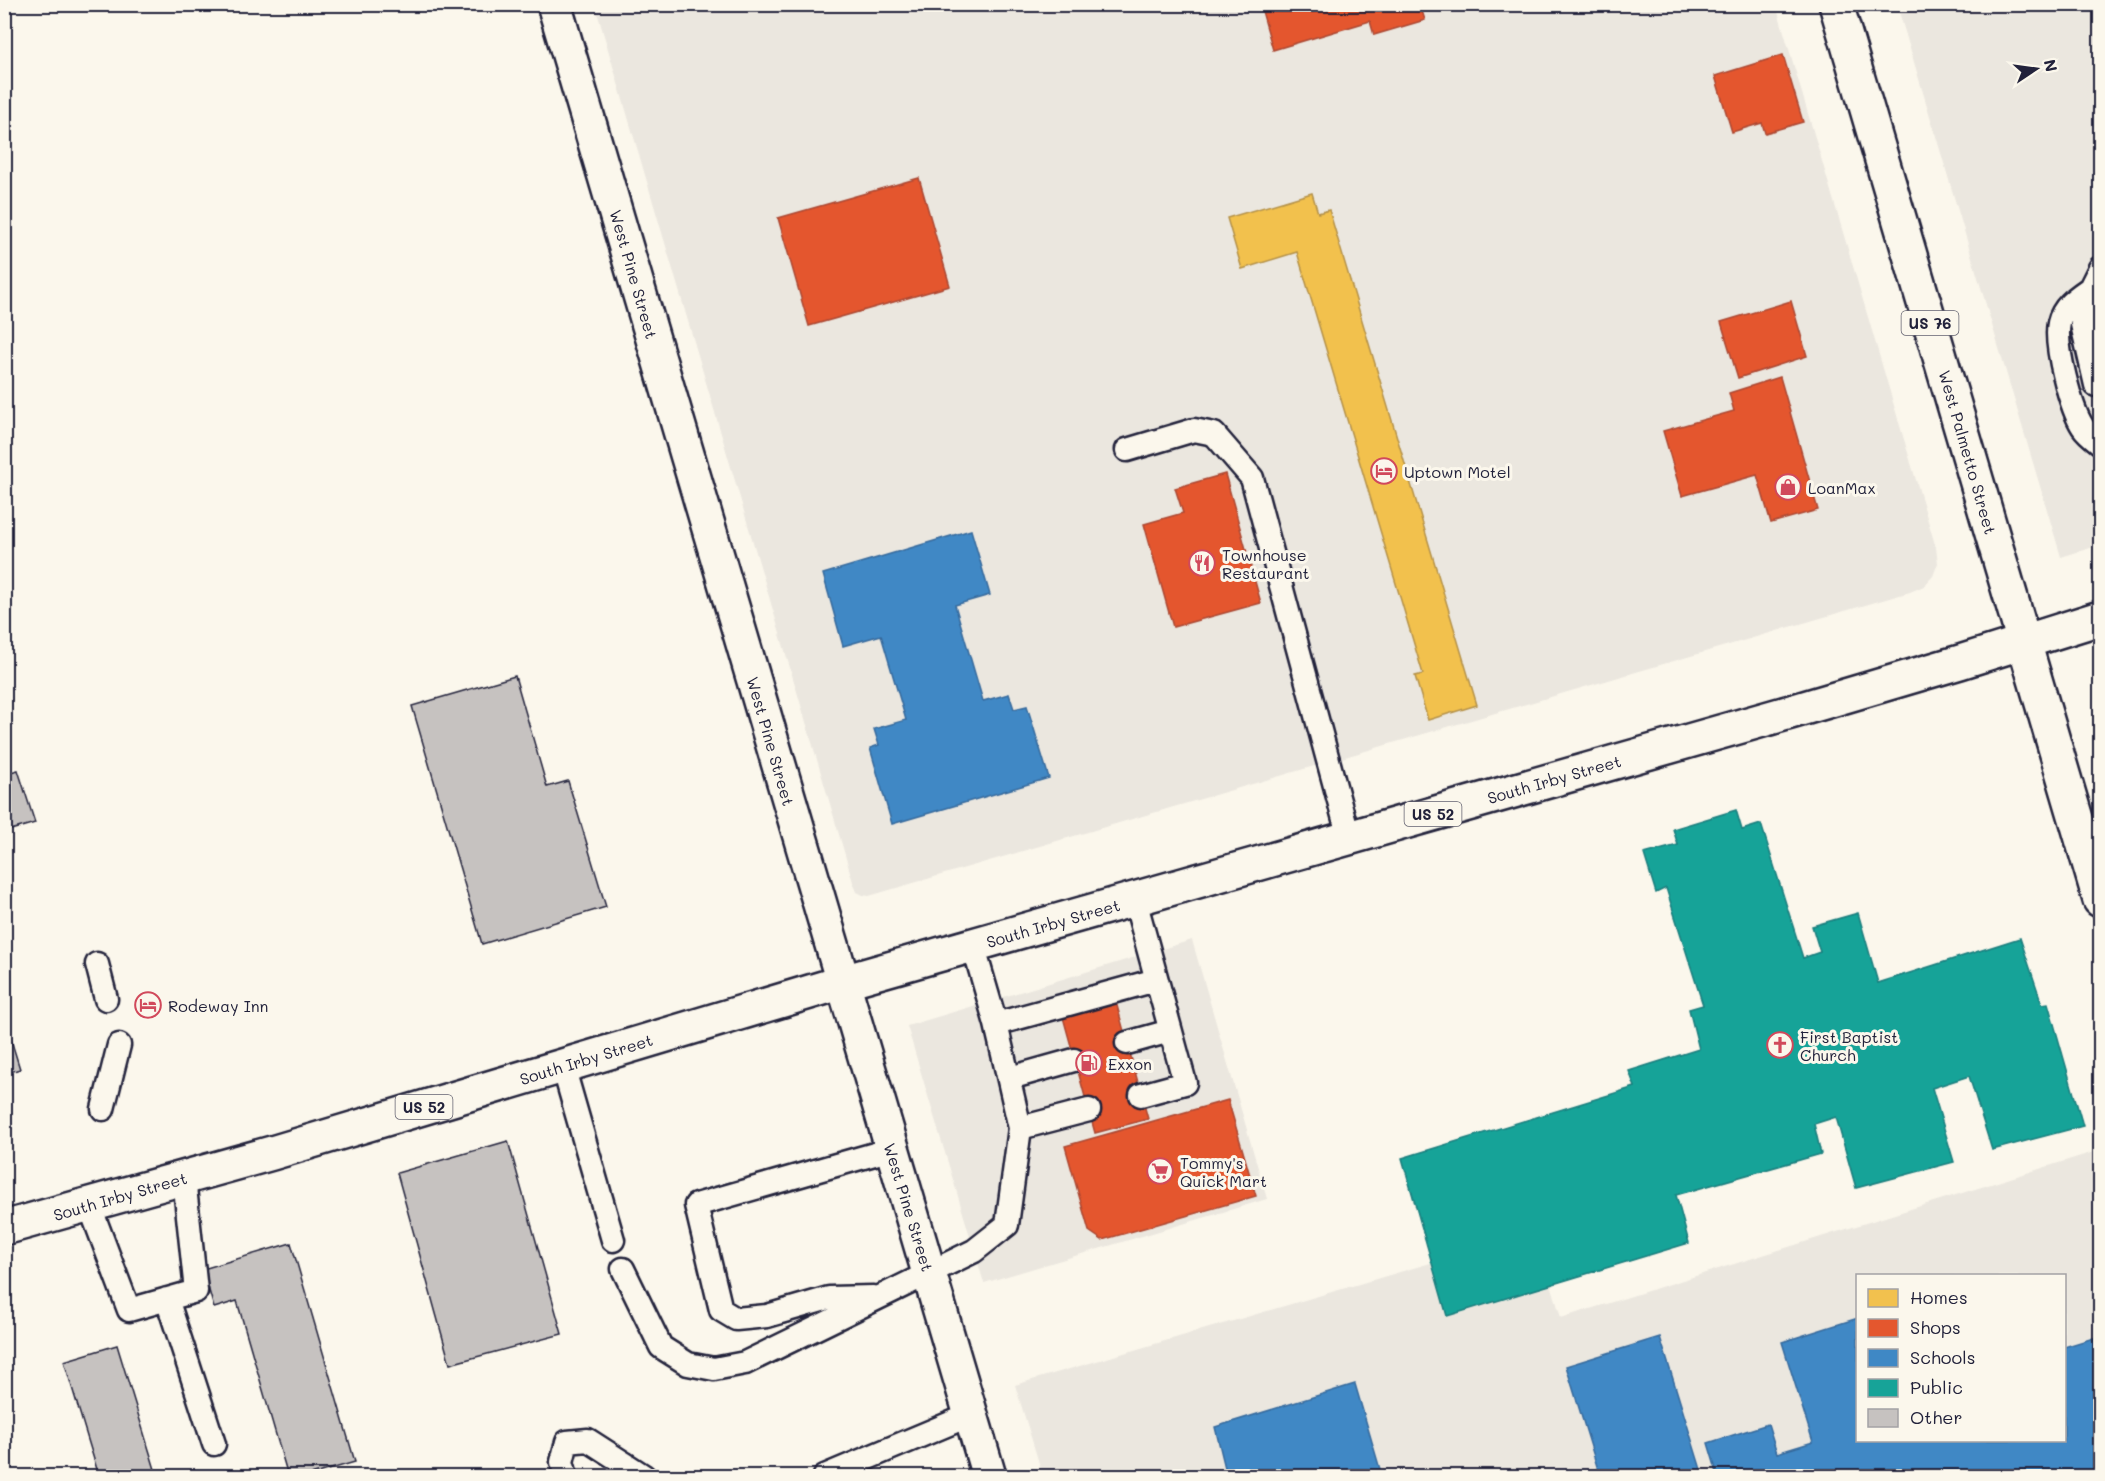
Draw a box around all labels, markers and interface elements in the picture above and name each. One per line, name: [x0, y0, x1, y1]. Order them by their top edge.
north arrow: [2006, 39, 2066, 99]
text: N: [2040, 57, 2063, 74]
street label: West Pine Street: [606, 207, 662, 341]
road number: US 76: [1902, 311, 1958, 335]
street label: West Palmetto Street: [1934, 367, 2002, 537]
hotel icon: Uptown Motel: [1369, 456, 1399, 486]
place label: Uptown Motel: [1404, 461, 1511, 482]
shop icon: LoanMax: [1773, 472, 1803, 502]
place label: LoanMax: [1808, 477, 1876, 498]
place label: Townhouse Restaurant: [1222, 544, 1310, 583]
restaurant icon: Townhouse Restaurant: [1187, 548, 1217, 578]
street label: West Pine Street: [743, 674, 799, 808]
street label: South Irby Street: [1485, 750, 1623, 808]
road number: US 52: [1404, 802, 1462, 826]
street label: South Irby Street: [984, 894, 1122, 952]
hotel icon: Rodeway Inn: [133, 990, 163, 1020]
place label: Rodeway Inn: [168, 995, 268, 1016]
place label: First Baptist Church: [1800, 1026, 1898, 1065]
street label: South Irby Street: [517, 1029, 655, 1089]
church icon: First Baptist Church: [1765, 1030, 1795, 1060]
fuel station icon: Exxon: [1074, 1048, 1104, 1078]
place label: Exxon: [1108, 1053, 1152, 1074]
road number: US 52: [396, 1095, 452, 1119]
street label: West Pine Street: [879, 1140, 939, 1274]
place label: Tommy's Quick Mart: [1180, 1152, 1267, 1191]
supermarket icon: Tommy's Quick Mart: [1145, 1156, 1175, 1186]
street label: South Irby Street: [51, 1167, 189, 1225]
legend: [1856, 1274, 2066, 1442]
text: Homes: [1910, 1285, 1968, 1309]
text: Shops: [1910, 1315, 1961, 1339]
text: Schools: [1910, 1345, 1975, 1369]
text: Public: [1910, 1375, 1963, 1399]
text: Other: [1910, 1405, 1963, 1429]

